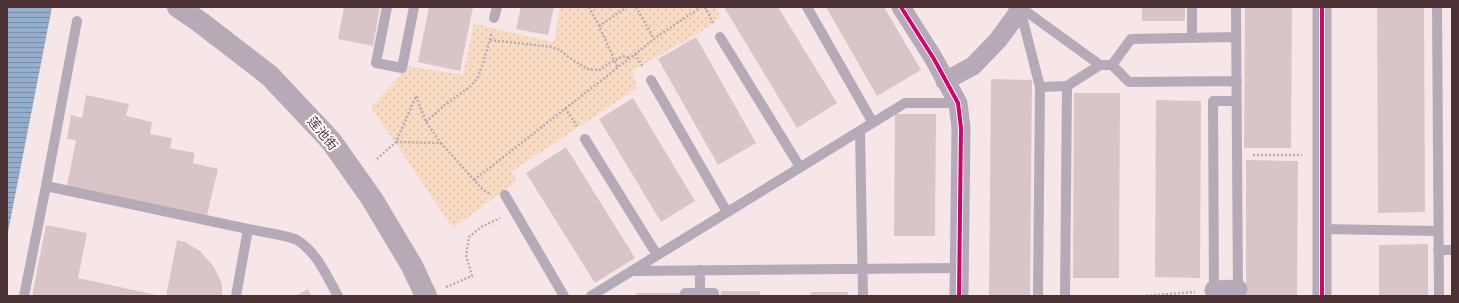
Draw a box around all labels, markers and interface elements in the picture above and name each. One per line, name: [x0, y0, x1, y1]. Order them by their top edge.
street label: 莲池街: [304, 113, 342, 153]

